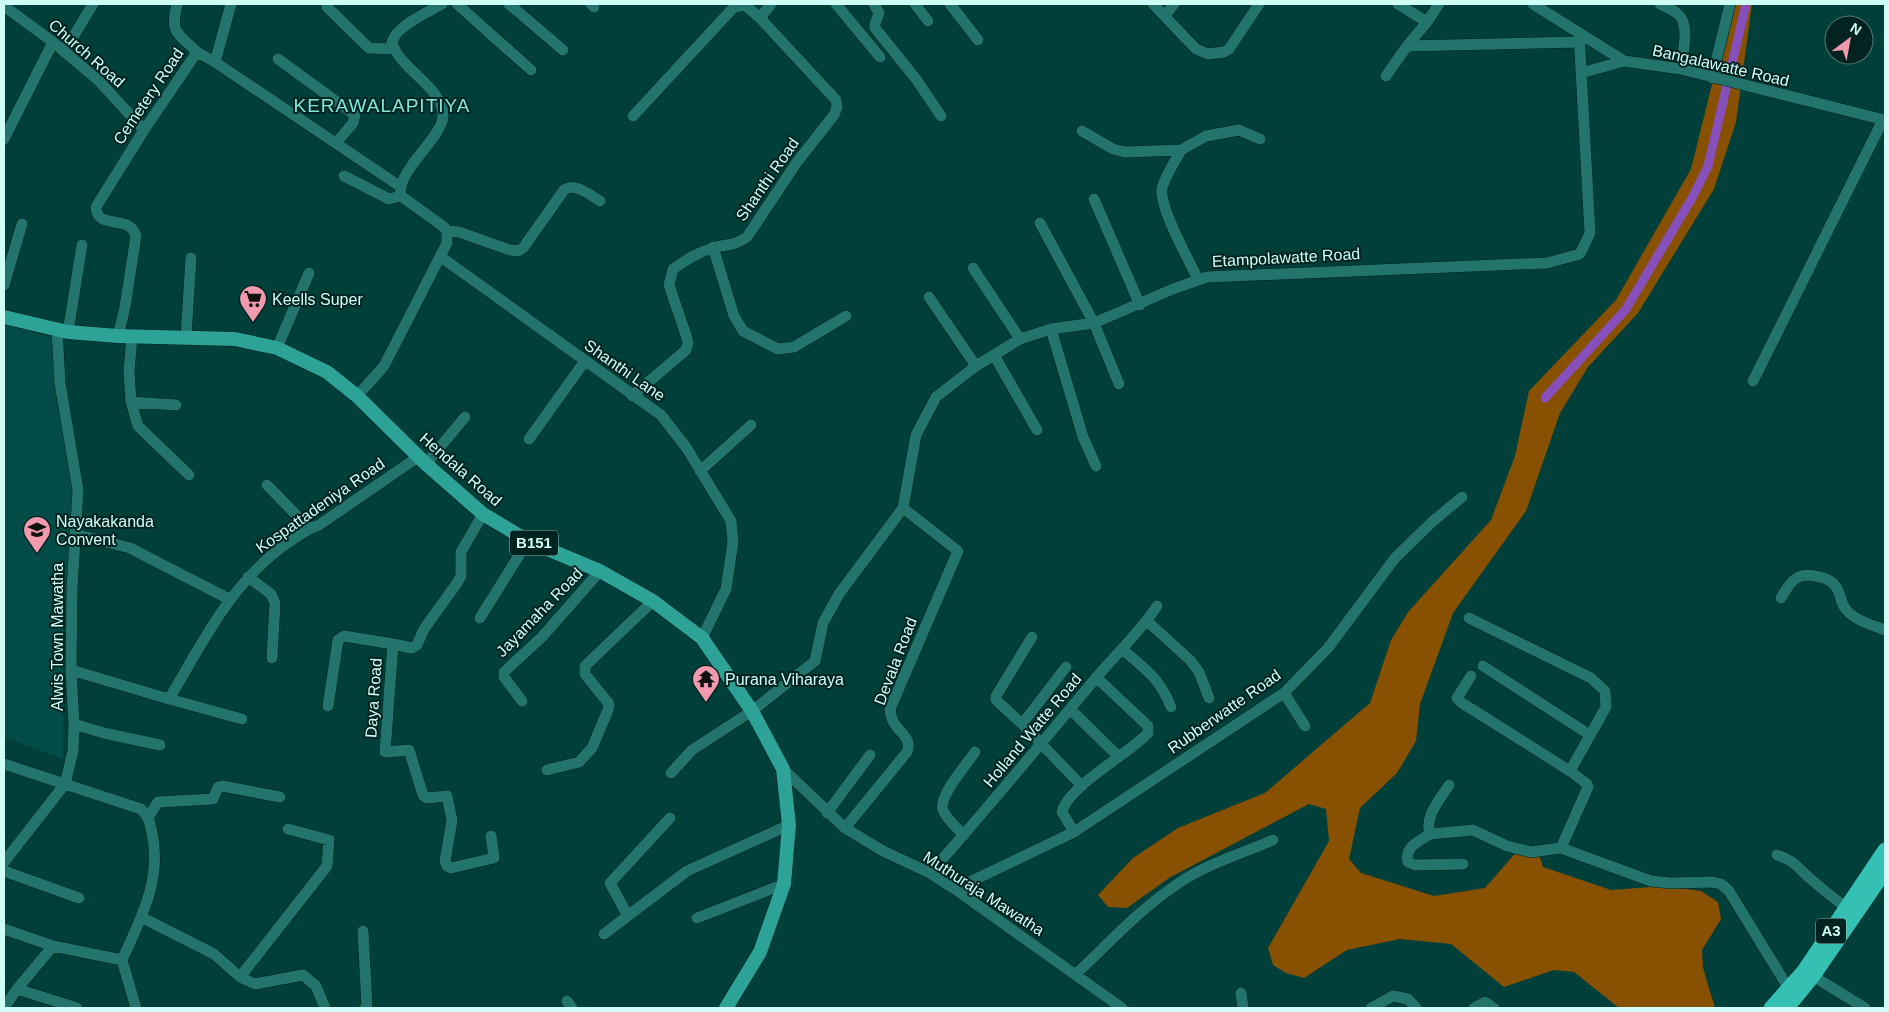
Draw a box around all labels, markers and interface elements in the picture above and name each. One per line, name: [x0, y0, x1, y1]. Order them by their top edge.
north arrow: [1824, 15, 1874, 65]
street label: Church Road: [46, 16, 128, 91]
text: N: [1847, 20, 1864, 38]
street label: Bangalawatte Road: [1651, 41, 1791, 89]
street label: Cemetery Road: [110, 45, 187, 147]
district label: KERAWALAPITIYA: [294, 95, 470, 116]
street label: Shanthi Road: [733, 135, 802, 224]
street label: Etampolawatte Road: [1211, 245, 1361, 270]
supermarket icon: Keells Super: [238, 284, 268, 323]
place label: Keells Super: [272, 291, 363, 308]
street label: Shanthi Lane: [581, 336, 668, 404]
street label: Hendala Road: [416, 429, 505, 509]
street label: Kospattadeniya Road: [253, 455, 388, 556]
place label: Nayakakanda Convent: [56, 513, 154, 548]
school or university icon: Nayakakanda Convent: [22, 515, 52, 554]
road number: B151: [510, 530, 558, 556]
street label: Alwis Town Mawatha: [49, 563, 66, 711]
street label: Jayamaha Road: [493, 565, 586, 660]
street label: Devala Road: [871, 615, 920, 707]
street label: Daya Road: [362, 658, 385, 739]
temple icon: Purana Viharaya: [691, 664, 721, 703]
street label: Rubberwatte Road: [1165, 666, 1284, 757]
street label: Holland Watte Road: [980, 670, 1085, 790]
place label: Purana Viharaya: [725, 671, 844, 688]
street label: Muthuraja Mawatha: [920, 848, 1047, 939]
road number: A3: [1816, 918, 1846, 944]

